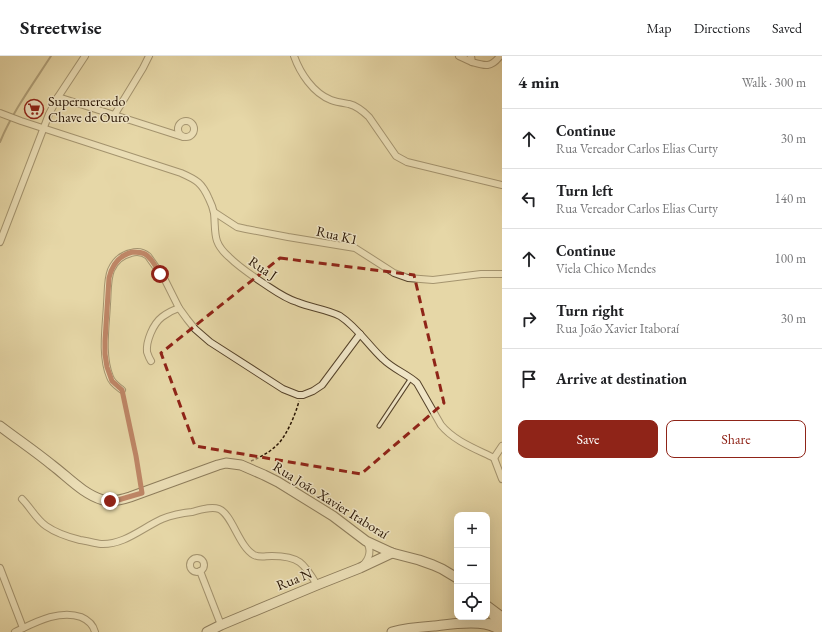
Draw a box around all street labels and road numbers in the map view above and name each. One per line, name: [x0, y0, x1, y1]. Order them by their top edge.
street label: Rua K1: [315, 222, 359, 248]
street label: Rua J: [245, 252, 281, 284]
street label: Rua João Xavier Itaboraí: [270, 457, 393, 543]
street label: Rua N: [274, 564, 314, 594]

